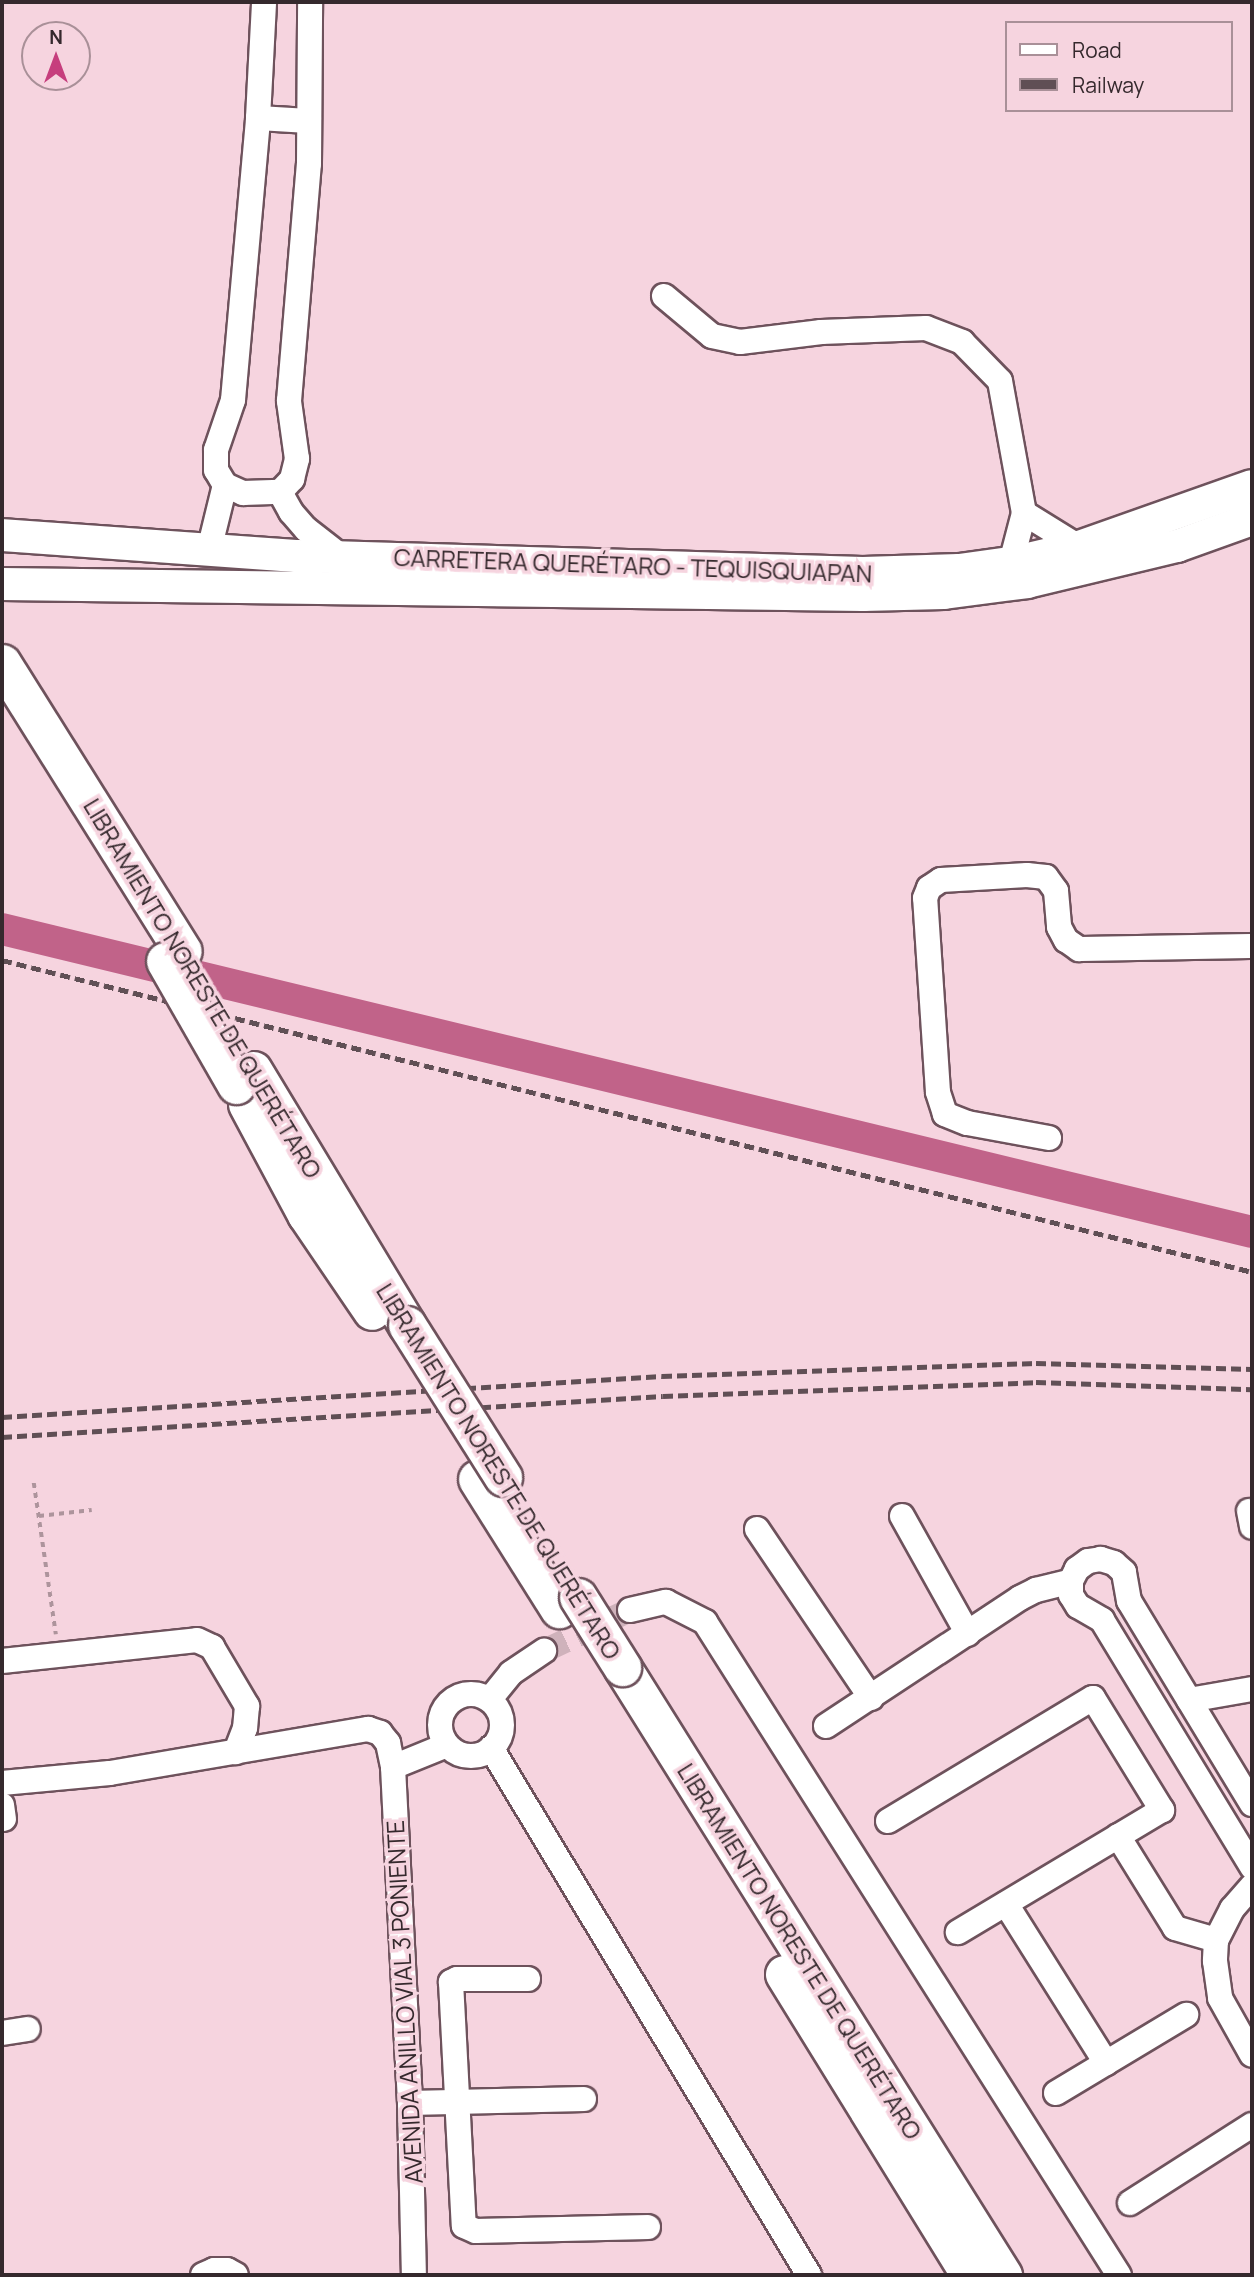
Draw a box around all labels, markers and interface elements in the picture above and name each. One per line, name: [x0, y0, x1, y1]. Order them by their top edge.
north arrow: [21, 21, 91, 91]
legend: [1006, 21, 1233, 112]
text: N: [49, 24, 63, 50]
text: Road: [1072, 36, 1122, 64]
text: Railway: [1072, 71, 1144, 99]
street label: CARRETERA QUERÉTARO - TEQUISQUIAPAN: [393, 542, 873, 588]
street label: LIBRAMIENTO NORESTE DE QUERÉTARO: [78, 793, 328, 1183]
street label: LIBRAMIENTO NORESTE DE QUERÉTARO: [371, 1278, 627, 1664]
street label: LIBRAMIENTO NORESTE DE QUERÉTARO: [672, 1758, 928, 2144]
street label: AVENIDA ANILLO VIAL 3 PONIENTE: [380, 1819, 428, 2185]

